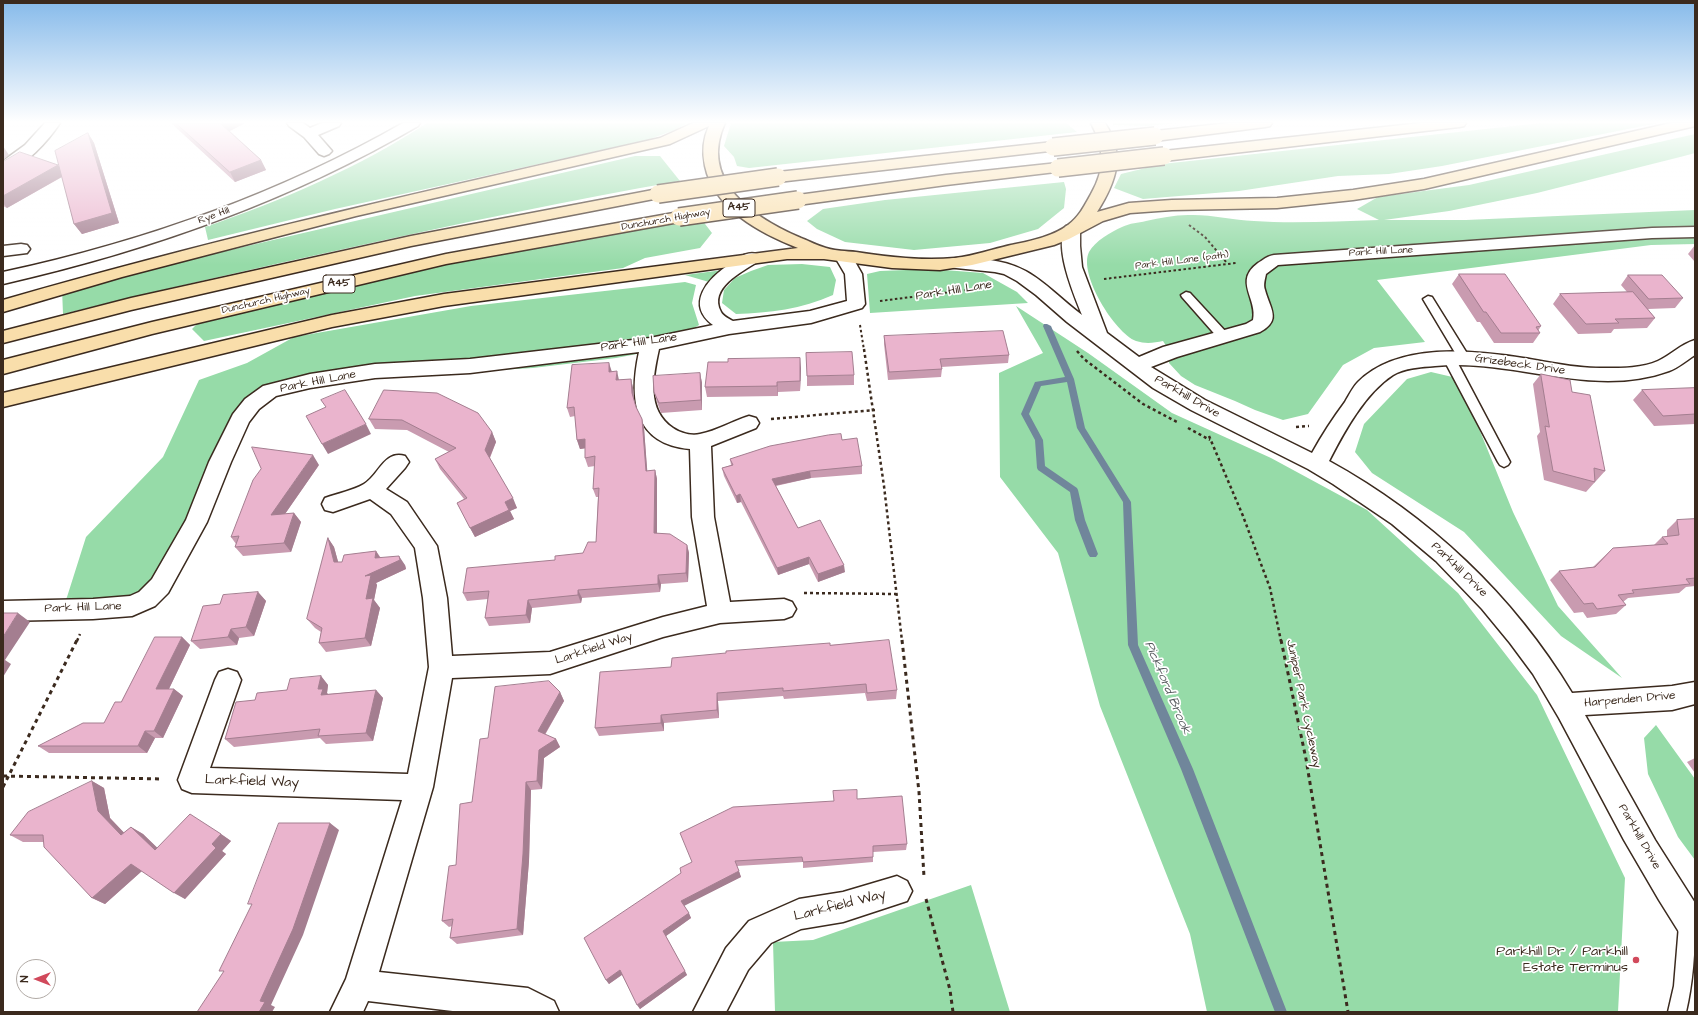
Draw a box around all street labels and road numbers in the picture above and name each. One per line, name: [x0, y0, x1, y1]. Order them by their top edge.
road number: A45: [723, 199, 755, 217]
street label: Rye Hill: [197, 205, 231, 227]
street label: Dunchurch Highway: [621, 206, 711, 234]
street label: Park Hill Lane: [1349, 244, 1413, 260]
street label: Park Hill Lane (path): [1134, 249, 1230, 273]
road number: A45: [323, 275, 355, 293]
street label: Park Hill Lane: [915, 278, 993, 304]
street label: Dunchurch Highway: [221, 285, 311, 317]
street label: Park Hill Lane: [600, 331, 678, 355]
street label: Grizebeck Drive: [1474, 352, 1566, 378]
street label: Park Hill Lane: [279, 368, 357, 396]
street label: Parkhill Drive: [1152, 373, 1222, 421]
street label: Parkhill Drive: [1428, 539, 1490, 601]
street label: Park Hill Lane: [44, 599, 122, 617]
street label: Larkfield Way: [553, 630, 635, 668]
street label: Juniper Park Cycleway: [1282, 639, 1324, 769]
street label: Harpenden Drive: [1584, 689, 1676, 711]
street label: Larkfield Way: [205, 772, 299, 792]
street label: Parkhill Drive: [1615, 802, 1663, 872]
street label: Larkfield Way: [792, 886, 888, 926]

